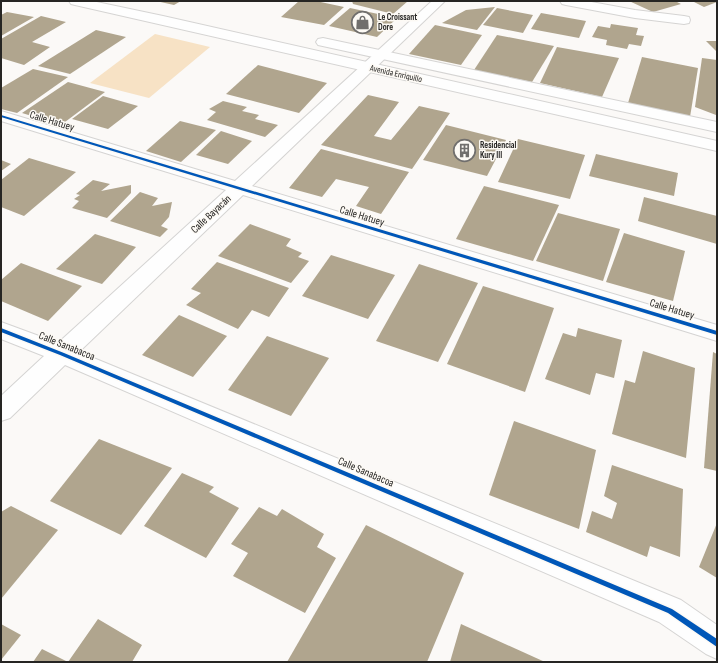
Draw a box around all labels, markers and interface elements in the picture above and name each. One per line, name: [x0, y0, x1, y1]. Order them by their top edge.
shop icon: Le Croissant Dore: [350, 9, 376, 35]
place label: Le Croissant Dore: [378, 12, 417, 33]
street label: Avenida Enriquillo: [368, 62, 423, 85]
street label: Calle Hatuey: [28, 108, 77, 134]
building icon: Residencial Kury III: [452, 137, 478, 163]
place label: Residencial Kury III: [480, 140, 517, 161]
street label: Calle Bayacán: [188, 192, 234, 236]
street label: Calle Hatuey: [338, 203, 387, 229]
street label: Calle Hatuey: [648, 296, 697, 322]
street label: Calle Sanabacoa: [37, 329, 97, 363]
street label: Calle Sanabacoa: [336, 454, 396, 490]

